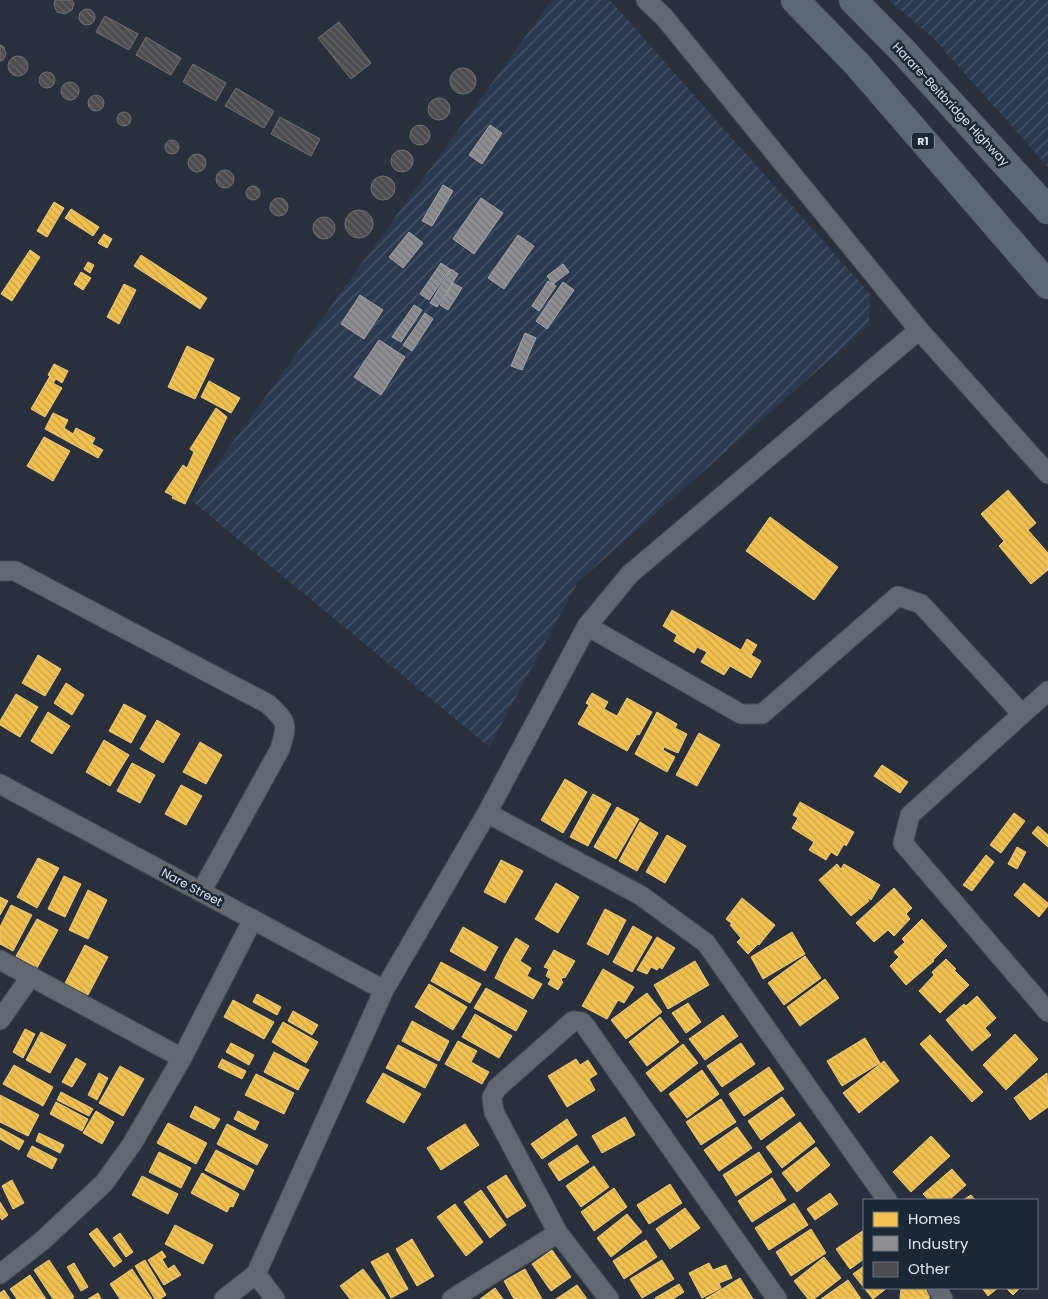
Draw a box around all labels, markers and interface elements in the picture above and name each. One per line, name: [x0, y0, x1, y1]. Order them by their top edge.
street label: Harare-Beitbridge Highway: [889, 38, 1013, 170]
road number: R1: [912, 132, 934, 150]
street label: Nare Street: [159, 864, 225, 910]
legend: [863, 1199, 1038, 1289]
text: Homes: [908, 1208, 961, 1229]
text: Industry: [908, 1233, 969, 1254]
text: Other: [908, 1258, 950, 1279]

